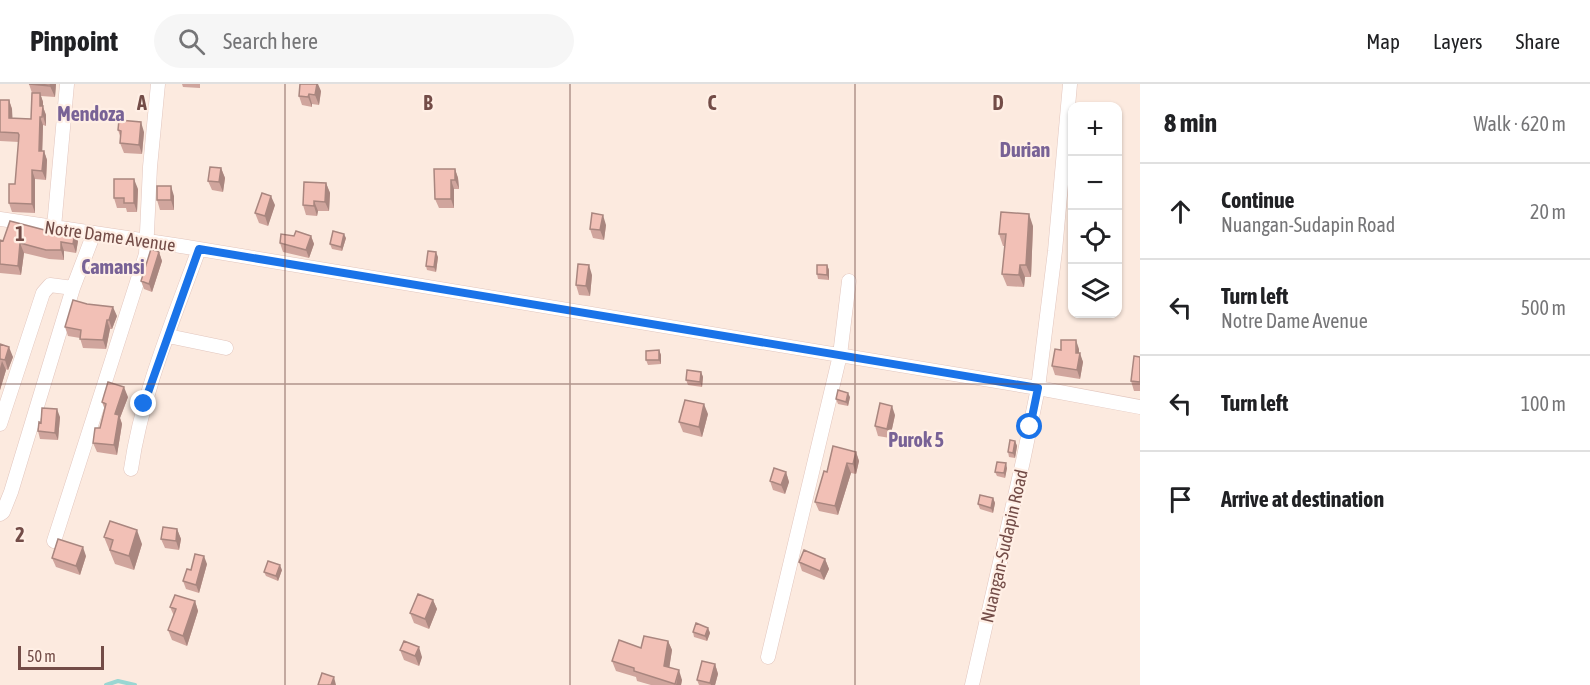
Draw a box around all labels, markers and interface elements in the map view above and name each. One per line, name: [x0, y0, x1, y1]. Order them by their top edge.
search box: [154, 14, 574, 68]
text: Pinpoint: [30, 25, 118, 57]
icon: search: [175, 25, 208, 58]
text: Search here: [223, 28, 318, 54]
text: Map: [1366, 29, 1400, 53]
text: Layers: [1433, 29, 1483, 53]
text: Share: [1516, 29, 1560, 53]
text: A: [136, 91, 147, 114]
text: B: [423, 91, 433, 114]
text: C: [708, 91, 717, 114]
text: D: [992, 91, 1004, 114]
district label: Mendoza: [57, 102, 125, 125]
map controls: [1068, 102, 1122, 318]
button: +: [1068, 102, 1122, 156]
text: 8 min: [1164, 108, 1217, 138]
text: Walk · 620 m: [1474, 112, 1566, 135]
district label: Durian: [1000, 138, 1050, 161]
button: −: [1068, 156, 1122, 210]
text: Continue: [1221, 187, 1295, 213]
icon: ahead: [1164, 195, 1197, 228]
text: 20 m: [1530, 200, 1566, 223]
button: locate: [1068, 210, 1122, 264]
text: Nuangan-Sudapin Road: [1221, 213, 1395, 236]
street label: Notre Dame Avenue: [43, 216, 177, 256]
text: 1: [15, 222, 25, 245]
district label: Camansi: [81, 255, 145, 278]
button: layers: [1068, 264, 1122, 318]
text: Turn left: [1221, 283, 1288, 309]
icon: left: [1164, 291, 1197, 324]
text: 500 m: [1521, 296, 1566, 319]
text: Notre Dame Avenue: [1221, 309, 1368, 332]
icon: left: [1164, 387, 1197, 420]
route end: [130, 390, 156, 416]
text: Turn left: [1221, 390, 1288, 416]
text: 100 m: [1521, 392, 1566, 415]
route start: [1016, 413, 1042, 439]
district label: Purok 5: [888, 428, 944, 451]
street label: Nuangan-Sudapin Road: [976, 467, 1032, 625]
icon: arrive: [1164, 483, 1197, 516]
text: Arrive at destination: [1221, 486, 1384, 512]
text: 2: [15, 523, 25, 546]
scale bar: [18, 643, 104, 670]
text: 50 m: [27, 647, 56, 665]

